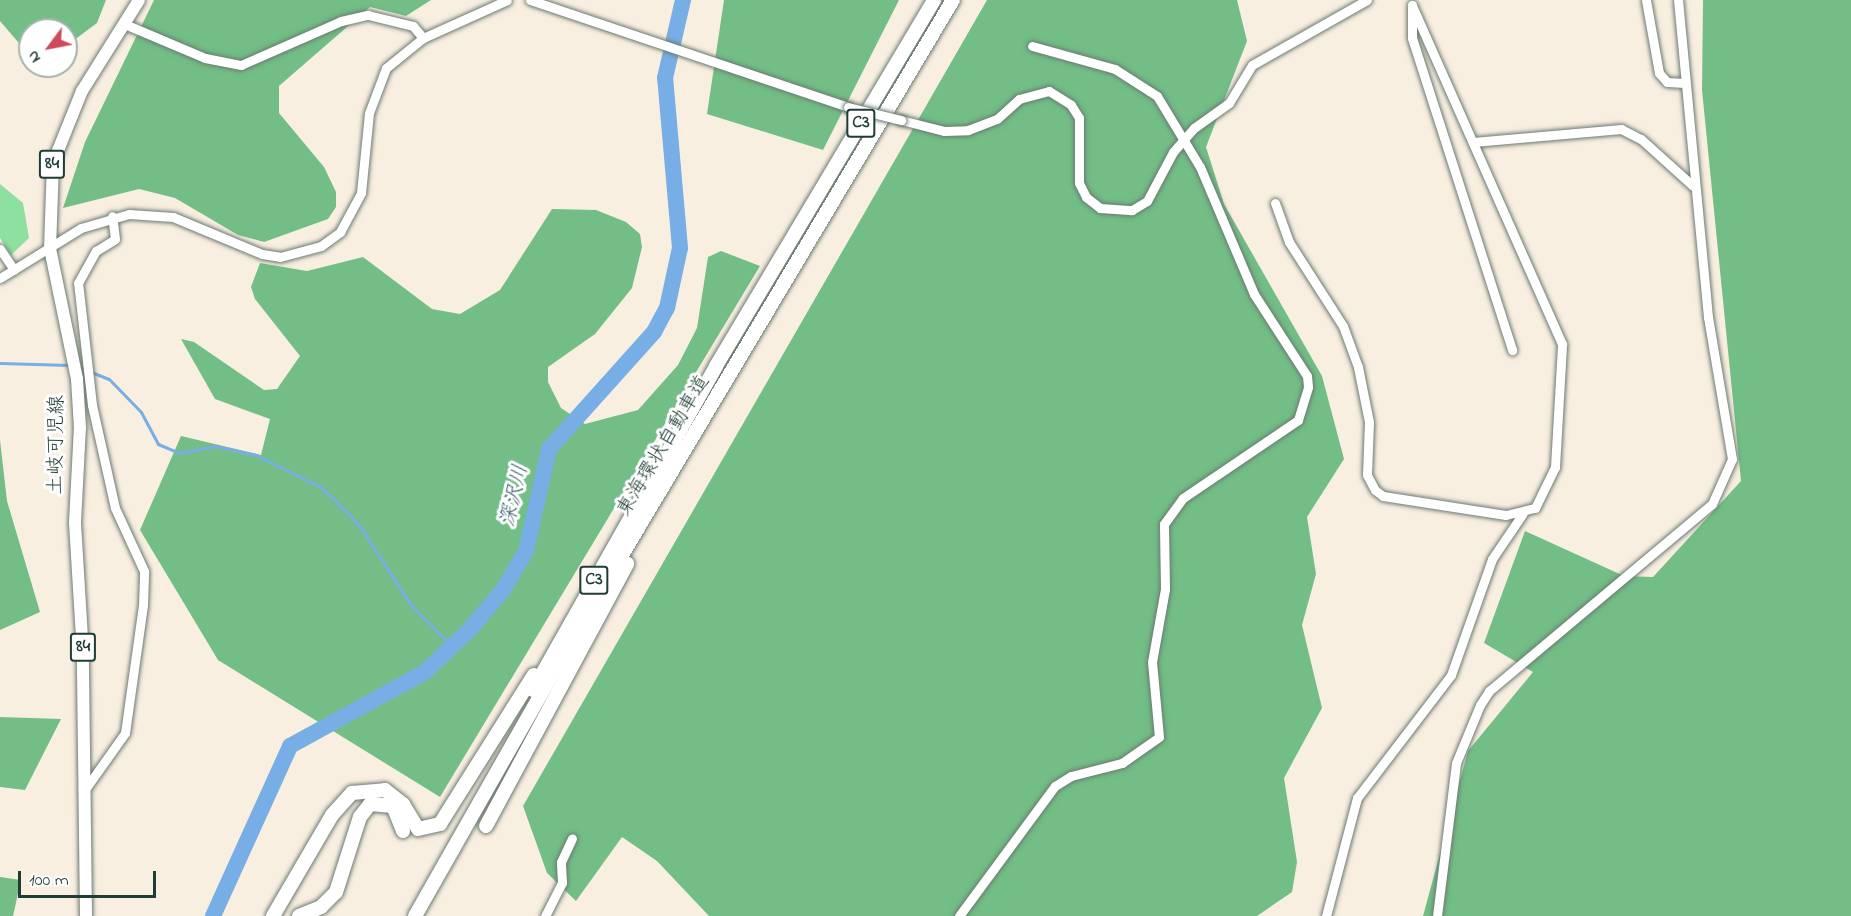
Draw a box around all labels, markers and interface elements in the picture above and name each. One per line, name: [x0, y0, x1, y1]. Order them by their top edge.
north arrow: [18, 18, 78, 78]
text: N: [21, 46, 47, 67]
road number: C3: [846, 108, 876, 138]
road number: 84: [38, 149, 66, 179]
street label: 東海環状自動車道: [613, 371, 715, 521]
street label: 土岐可児線: [44, 395, 70, 495]
water label: 深沢川: [496, 462, 534, 530]
road number: C3: [579, 565, 609, 595]
road number: 84: [70, 632, 97, 662]
scale bar: [21, 859, 159, 897]
text: 100 m: [29, 868, 69, 894]

